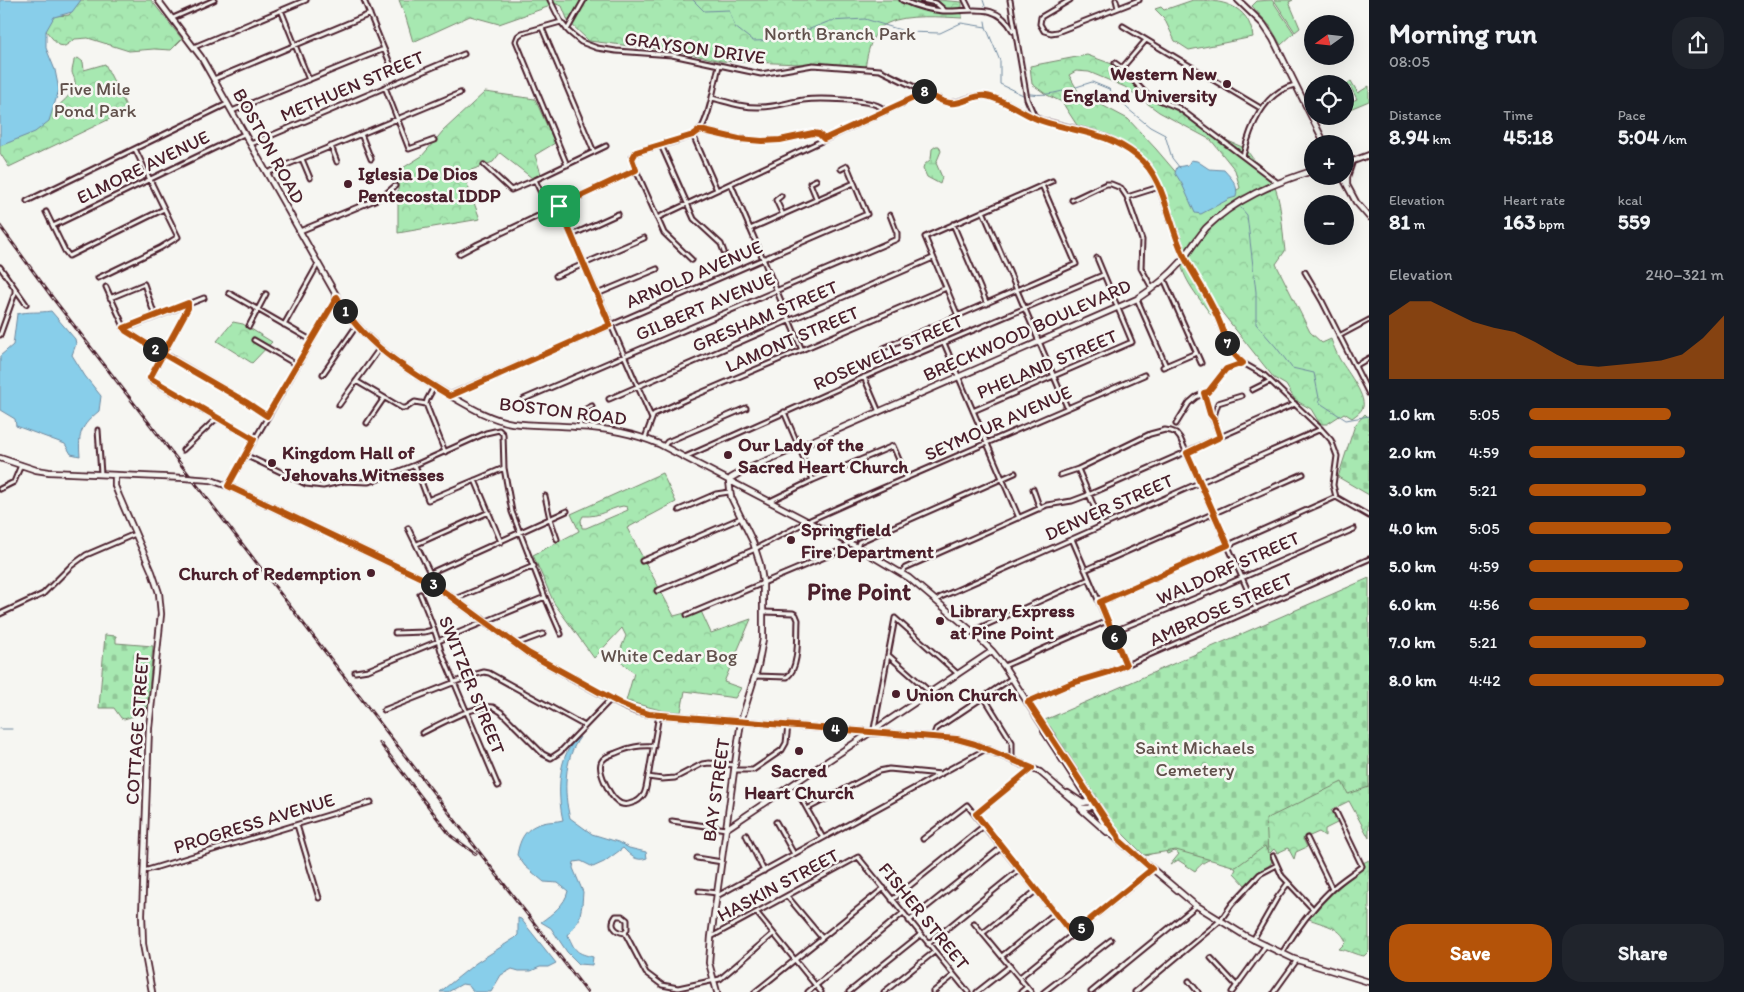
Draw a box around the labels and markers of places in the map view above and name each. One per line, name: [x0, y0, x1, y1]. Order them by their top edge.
place label: Western New England University: [1063, 62, 1217, 107]
pin: 8: [912, 78, 936, 104]
marker: Western New England University: [1221, 78, 1233, 90]
place label: Iglesia De Dios Pentecostal IDDP: [358, 162, 502, 207]
marker: Iglesia De Dios Pentecostal IDDP: [342, 178, 354, 190]
pin: [538, 185, 580, 227]
pin: 1: [332, 298, 358, 324]
pin: 7: [1214, 330, 1240, 356]
pin: 2: [142, 336, 168, 362]
place label: Our Lady of the Sacred Heart Church: [738, 433, 909, 478]
place label: Kingdom Hall of Jehovahs Witnesses: [281, 441, 445, 486]
marker: Our Lady of the Sacred Heart Church: [722, 449, 734, 461]
marker: Kingdom Hall of Jehovahs Witnesses: [266, 457, 278, 469]
place label: Springfield Fire Department: [801, 518, 934, 563]
marker: Springfield Fire Department: [785, 534, 797, 546]
place label: Church of Redemption: [179, 562, 361, 585]
marker: Church of Redemption: [365, 567, 377, 579]
pin: 3: [420, 572, 446, 596]
place label: Library Express at Pine Point: [950, 599, 1075, 644]
marker: Library Express at Pine Point: [934, 615, 946, 627]
pin: 6: [1102, 624, 1126, 650]
place label: Union Church: [906, 683, 1018, 706]
marker: Union Church: [890, 688, 902, 700]
pin: 4: [822, 716, 848, 742]
marker: Sacred Heart Church: [793, 745, 805, 757]
place label: Sacred Heart Church: [744, 759, 855, 804]
pin: 5: [1068, 916, 1094, 940]

